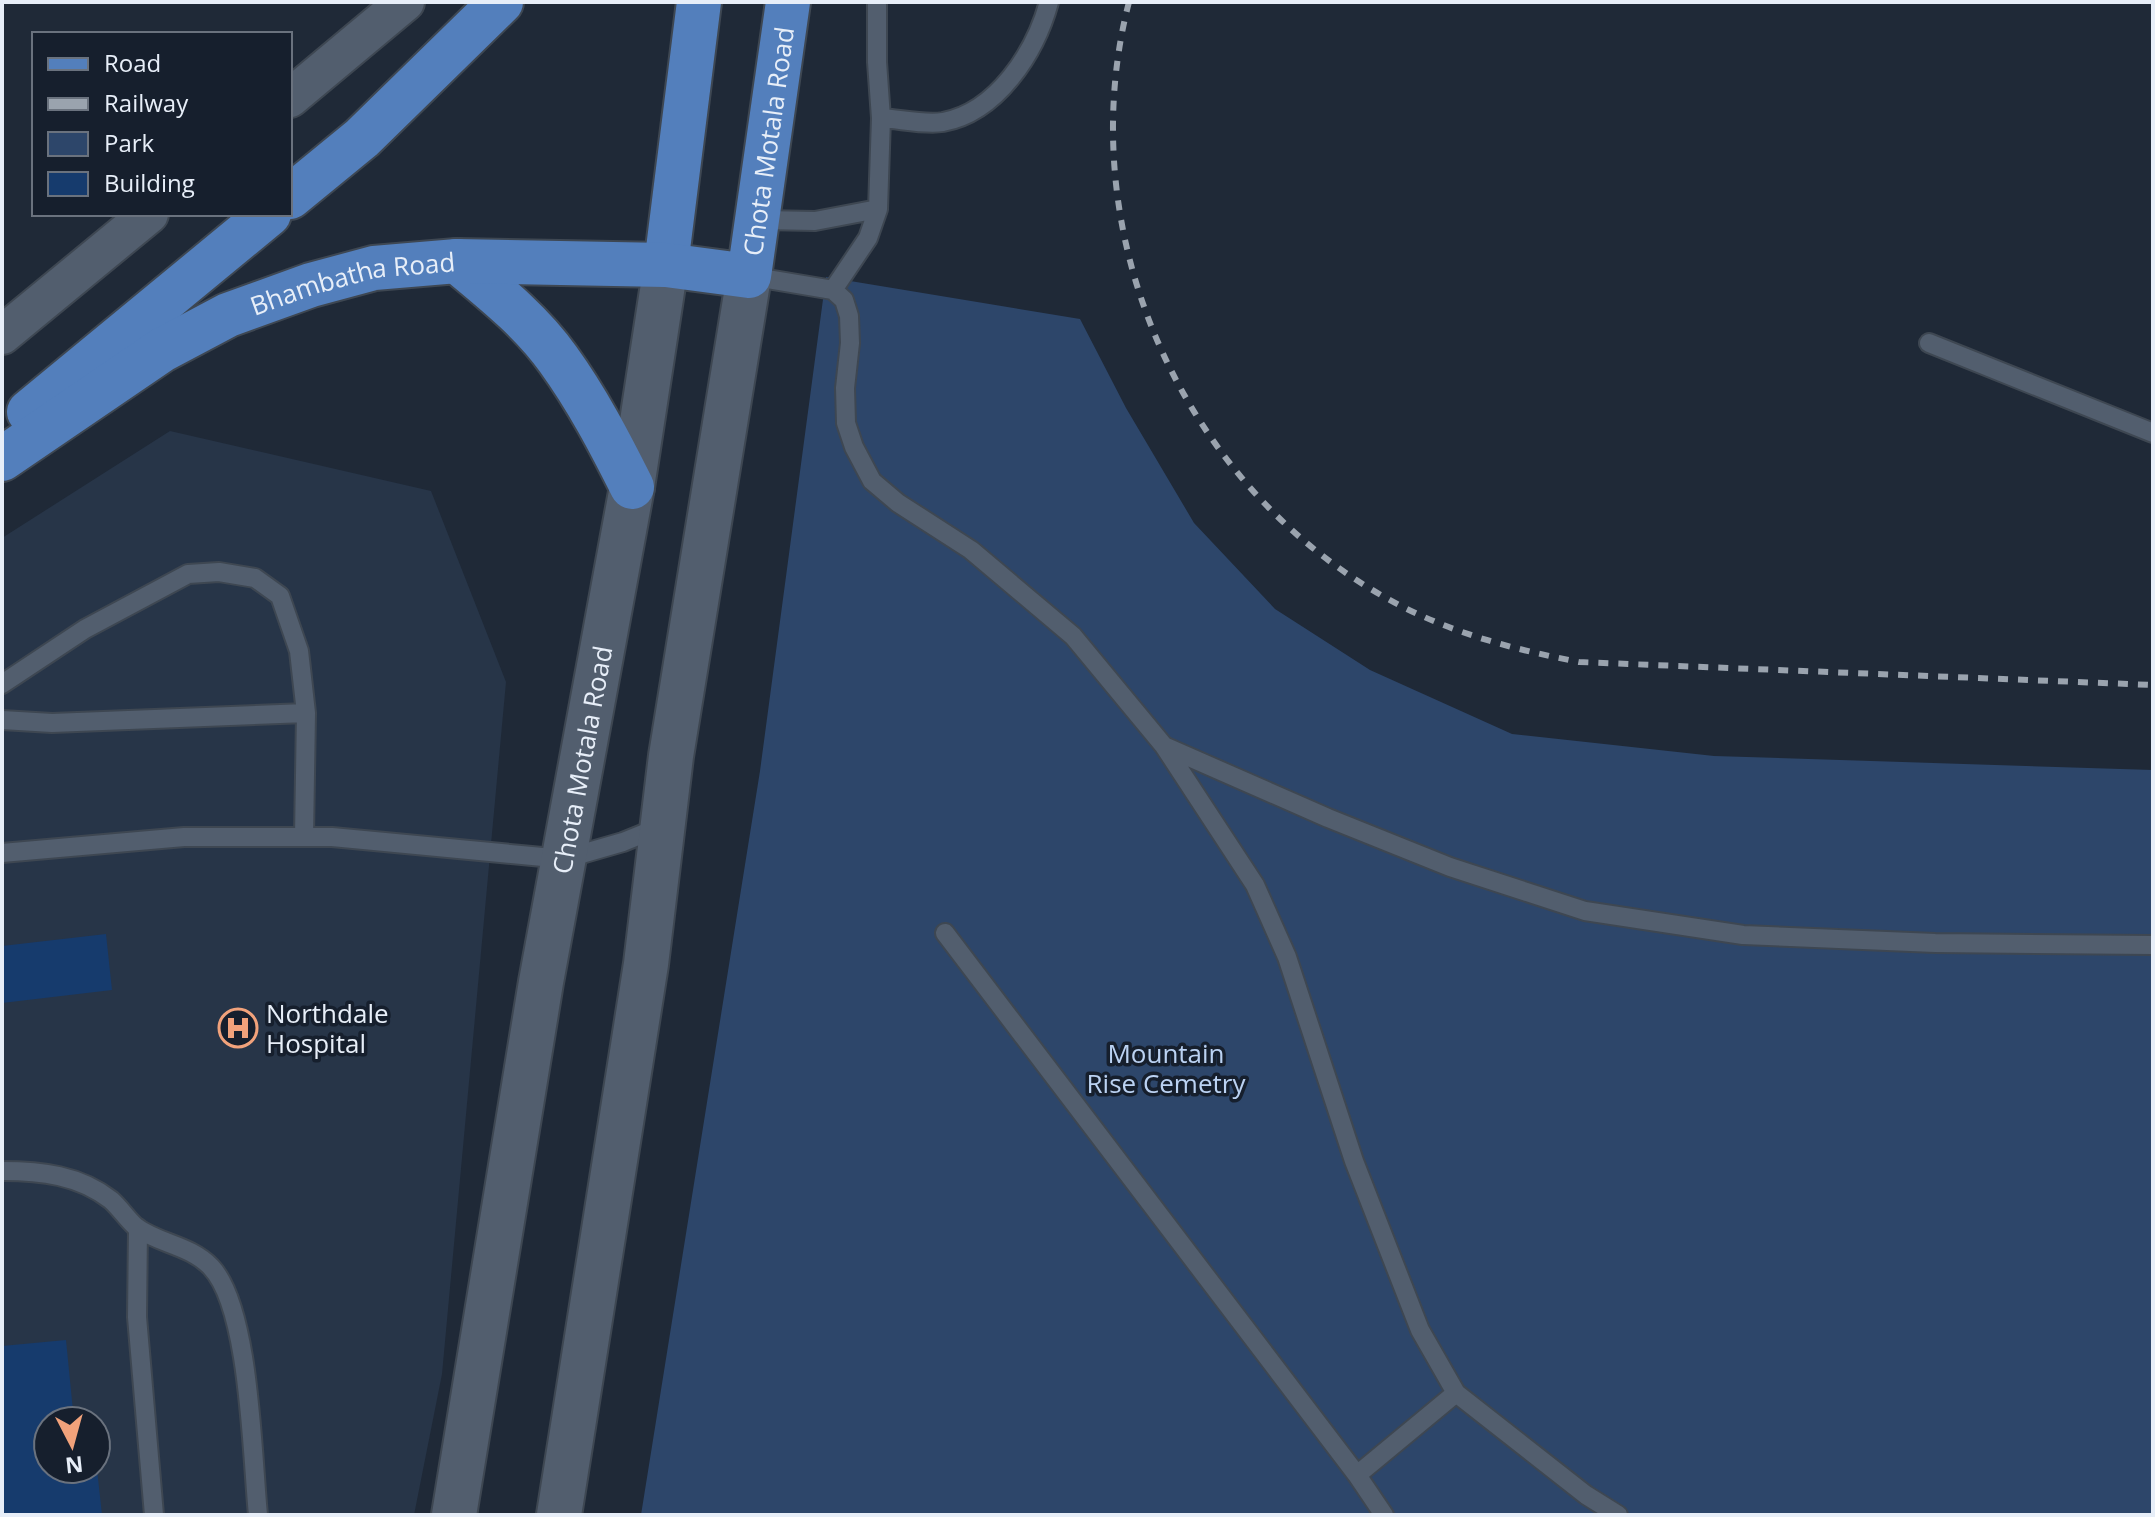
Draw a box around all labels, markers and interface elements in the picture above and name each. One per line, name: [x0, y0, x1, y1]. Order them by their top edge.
street label: Chota Motala Road: [734, 24, 802, 258]
legend: [32, 32, 292, 216]
text: Road: [104, 46, 161, 79]
text: Railway: [104, 86, 189, 119]
text: Park: [104, 126, 155, 159]
text: Building: [104, 166, 195, 199]
street label: Bhambatha Road: [245, 243, 456, 324]
street label: Chota Motala Road: [543, 643, 620, 877]
place label: Northdale Hospital: [266, 995, 389, 1061]
hospital icon: Northdale Hospital: [217, 1007, 259, 1049]
park label: Mountain Rise Cemetry: [1087, 1035, 1246, 1101]
north arrow: [32, 1405, 112, 1485]
text: N: [64, 1450, 85, 1482]

